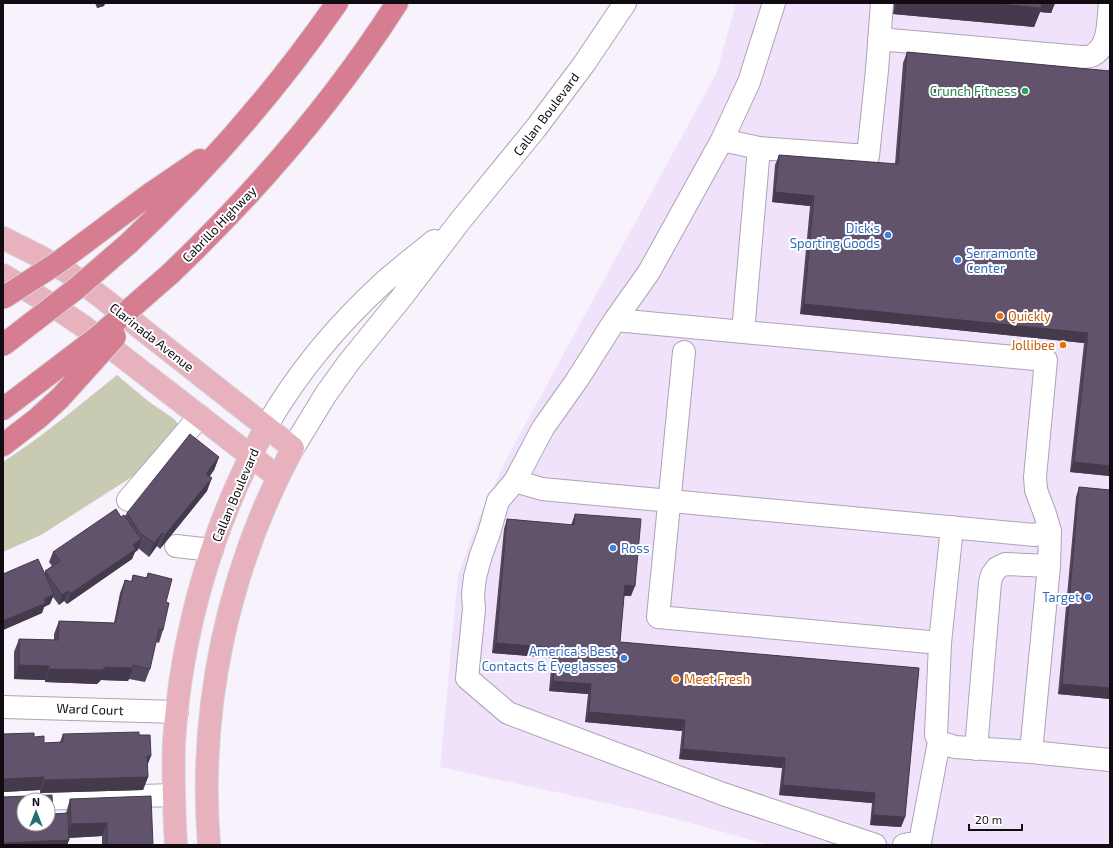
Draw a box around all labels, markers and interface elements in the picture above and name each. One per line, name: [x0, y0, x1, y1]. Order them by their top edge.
street label: Callan Boulevard: [510, 69, 582, 159]
place label: Crunch Fitness: [930, 83, 1017, 99]
marker: Crunch Fitness: [1020, 86, 1030, 96]
street label: Cabrillo Highway: [179, 182, 260, 265]
place label: Dick's Sporting Goods: [790, 220, 880, 251]
marker: Dick's Sporting Goods: [883, 230, 893, 240]
place label: Serramonte Center: [966, 245, 1036, 276]
marker: Serramonte Center: [953, 255, 963, 265]
street label: Clarinada Avenue: [107, 299, 197, 375]
place label: Quickly: [1008, 308, 1051, 324]
marker: Quickly: [995, 311, 1005, 321]
place label: Jollibee: [1011, 337, 1055, 353]
marker: Jollibee: [1058, 340, 1068, 350]
street label: Callan Boulevard: [208, 446, 262, 544]
place label: Ross: [621, 540, 650, 556]
marker: Ross: [608, 543, 618, 553]
place label: Target: [1042, 589, 1080, 605]
marker: Target: [1083, 592, 1093, 602]
place label: America's Best Contacts & Eyeglasses: [482, 643, 616, 674]
marker: America's Best Contacts & Eyeglasses: [619, 653, 629, 663]
place label: Meet Fresh: [684, 671, 750, 687]
marker: Meet Fresh: [671, 674, 681, 684]
street label: Ward Court: [56, 700, 124, 718]
north arrow: [16, 792, 56, 832]
text: N: [32, 795, 40, 808]
scale bar: [969, 806, 1022, 832]
text: 20 m: [975, 812, 1002, 826]

